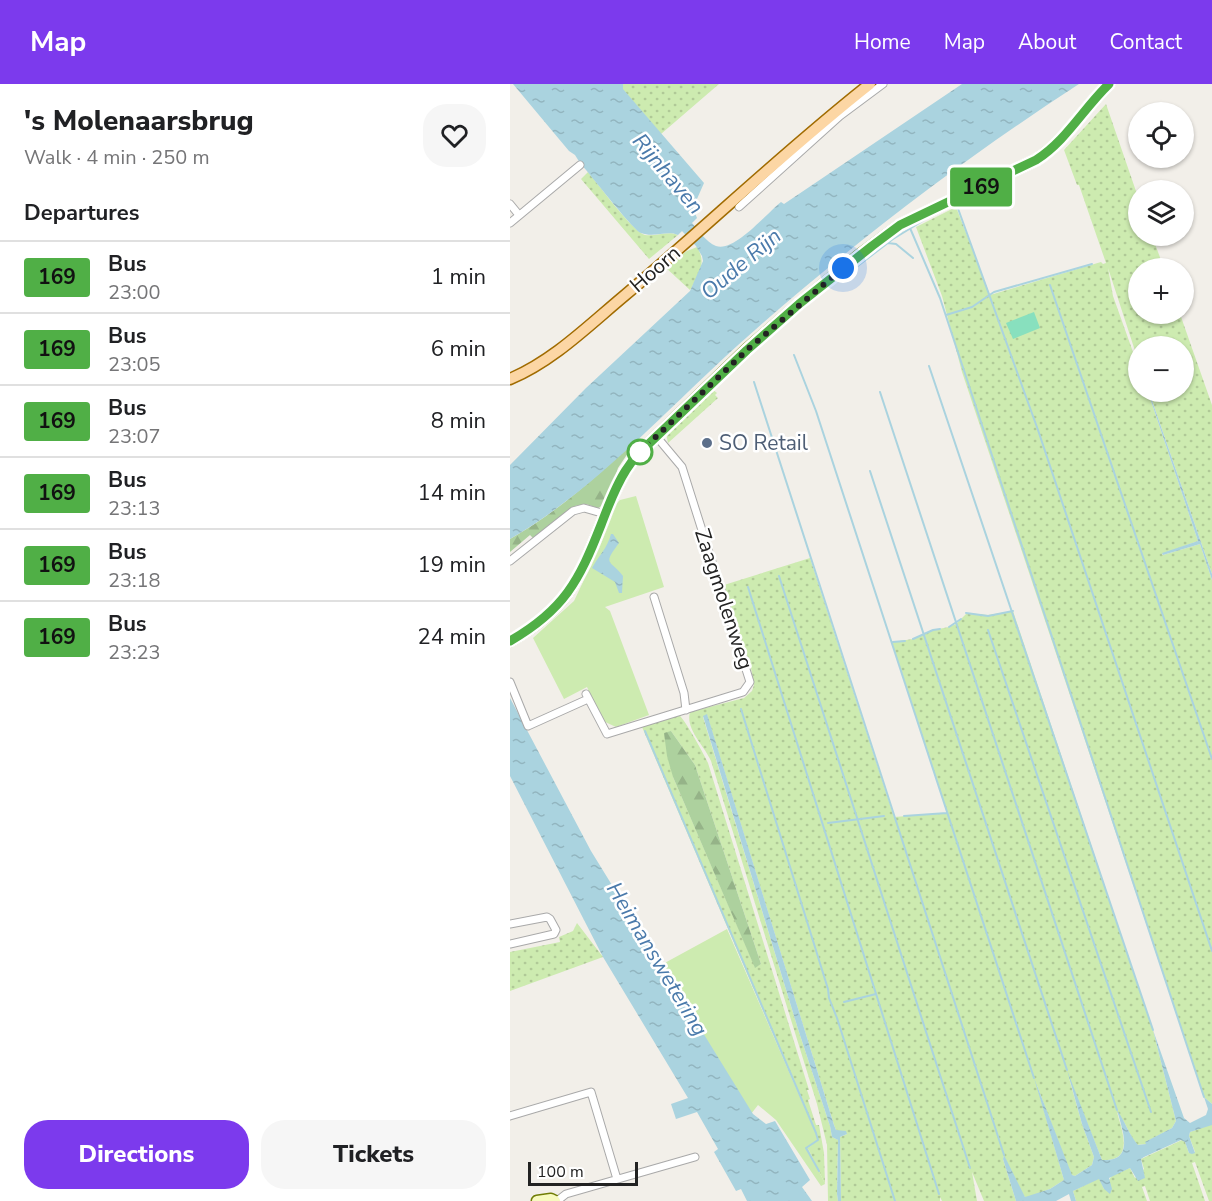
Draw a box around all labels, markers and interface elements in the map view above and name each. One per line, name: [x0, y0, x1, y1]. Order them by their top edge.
text: Map: [30, 23, 86, 61]
text: Home: [854, 28, 911, 56]
text: Map: [944, 28, 985, 56]
text: About: [1018, 28, 1076, 56]
text: Contact: [1109, 28, 1182, 56]
text: 's Molenaarsbrug: [24, 102, 254, 140]
map controls: [1128, 102, 1194, 402]
button: locate: [1128, 102, 1194, 168]
button: heart: [423, 104, 486, 167]
water label: Rijnhaven: [625, 127, 711, 221]
text: Walk · 4 min · 250 m: [24, 144, 210, 171]
line badge: 169: [946, 168, 1016, 206]
text: 169: [962, 173, 1000, 201]
button: layers: [1128, 180, 1194, 246]
text: Departures: [24, 198, 139, 228]
water label: Oude Rijn: [694, 221, 788, 307]
street label: Hoorn: [624, 239, 686, 299]
text: Bus: [108, 249, 147, 279]
your location: [828, 253, 858, 283]
button: +: [1128, 258, 1194, 324]
text: 1 min: [431, 262, 486, 292]
text: 169: [38, 263, 76, 291]
text: 23:00: [108, 279, 161, 306]
text: Bus: [108, 321, 147, 351]
text: 6 min: [431, 334, 486, 364]
text: 169: [38, 335, 76, 363]
button: −: [1128, 336, 1194, 402]
text: 23:05: [108, 351, 161, 378]
text: Bus: [108, 393, 147, 423]
text: 8 min: [431, 406, 486, 436]
text: 169: [38, 407, 76, 435]
text: 23:07: [108, 423, 161, 450]
place label: SO Retail: [719, 429, 809, 457]
marker: SO Retail: [700, 436, 714, 450]
unlabelled marker: [627, 439, 653, 465]
text: Bus: [108, 465, 147, 495]
text: 14 min: [418, 478, 486, 508]
text: 169: [38, 479, 76, 507]
text: 23:13: [108, 495, 161, 522]
street label: Zaagmolenweg: [688, 525, 760, 673]
text: Bus: [108, 537, 147, 567]
text: 19 min: [418, 550, 486, 580]
text: 169: [38, 551, 76, 579]
text: 23:18: [108, 567, 161, 594]
text: Bus: [108, 609, 147, 639]
text: 24 min: [418, 622, 486, 652]
text: 169: [38, 623, 76, 651]
text: 23:23: [108, 639, 161, 666]
water label: Heimanswetering: [599, 876, 715, 1042]
button: Directions: [24, 1120, 249, 1189]
button: Tickets: [261, 1120, 486, 1189]
scale bar: [528, 1159, 638, 1186]
text: 100 m: [537, 1161, 584, 1183]

